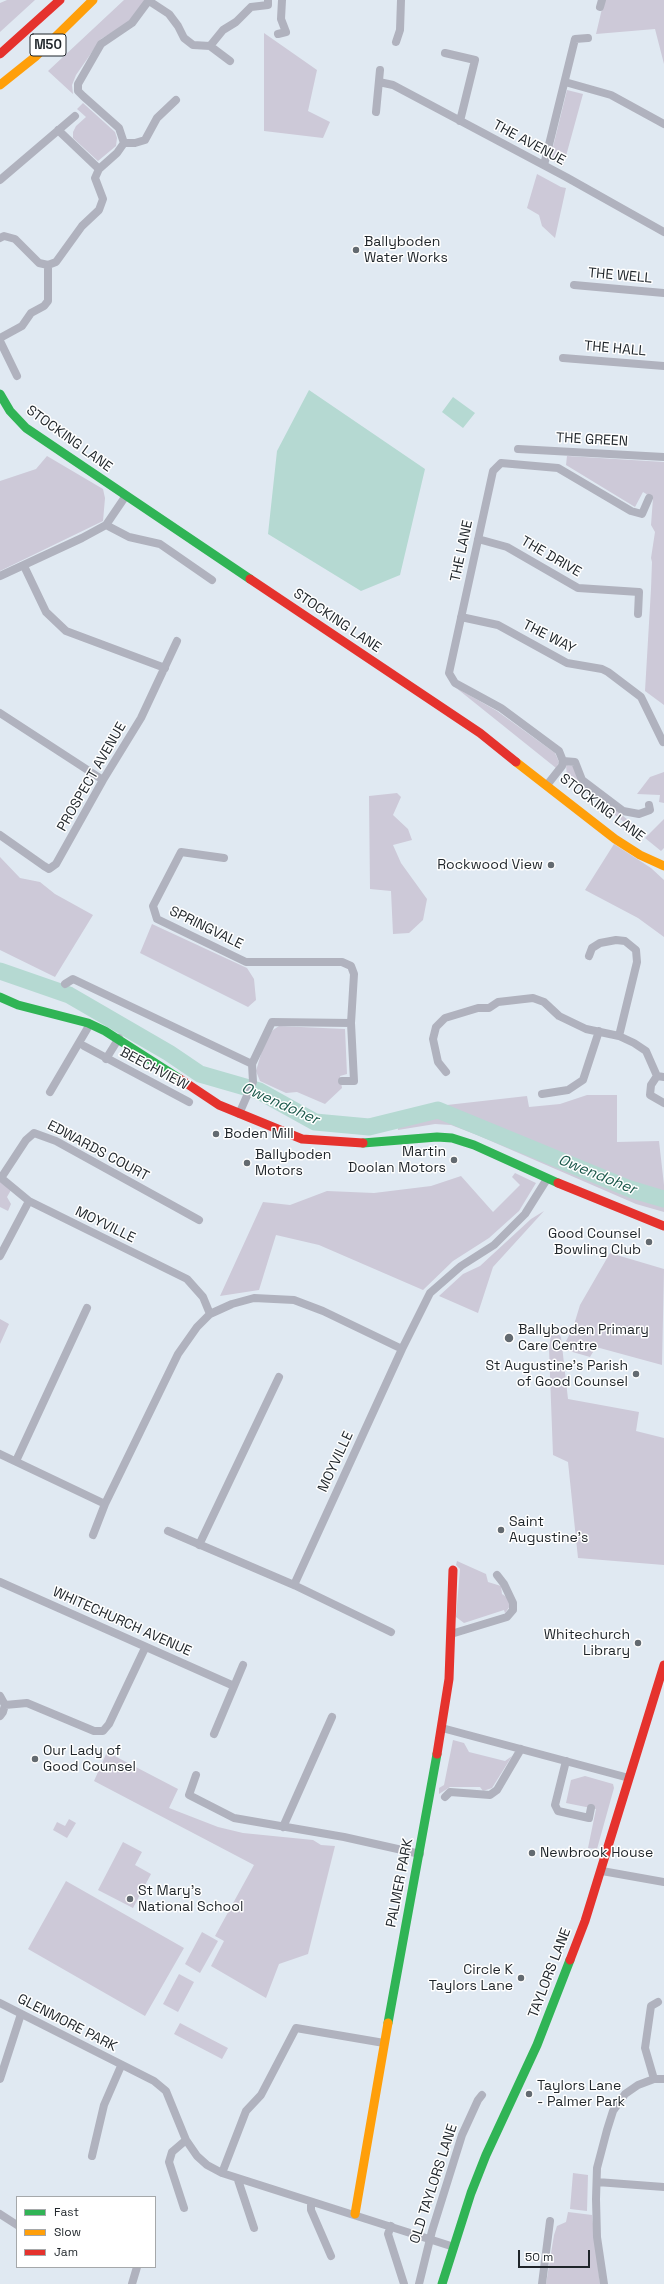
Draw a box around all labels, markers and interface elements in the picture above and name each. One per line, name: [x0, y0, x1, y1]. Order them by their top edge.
road number: M50: [30, 34, 66, 56]
street label: THE AVENUE: [490, 117, 568, 169]
place label: Ballyboden Water Works: [364, 234, 448, 266]
marker: Ballyboden Water Works: [351, 245, 361, 255]
street label: THE WELL: [587, 265, 653, 287]
street label: THE HALL: [583, 338, 647, 360]
street label: STOCKING LANE: [23, 402, 115, 476]
street label: THE GREEN: [556, 430, 628, 450]
street label: THE LANE: [447, 519, 477, 583]
street label: THE DRIVE: [518, 533, 584, 581]
street label: STOCKING LANE: [290, 586, 384, 656]
street label: THE WAY: [520, 617, 578, 657]
street label: PROSPECT AVENUE: [54, 719, 130, 835]
street label: STOCKING LANE: [556, 771, 648, 845]
place label: Rockwood View: [437, 857, 543, 873]
marker: Rockwood View: [546, 860, 556, 870]
street label: SPRINGVALE: [166, 903, 246, 953]
street label: BEECHVIEW: [117, 1044, 191, 1094]
water label: Owendoher: [239, 1079, 321, 1129]
street label: EDWARDS COURT: [44, 1117, 152, 1185]
place label: Boden Mill: [224, 1126, 294, 1142]
marker: Boden Mill: [211, 1129, 221, 1139]
place label: Martin Doolan Motors: [348, 1144, 446, 1176]
place label: Ballyboden Motors: [255, 1147, 331, 1180]
water label: Owendoher: [555, 1151, 639, 1199]
marker: Martin Doolan Motors: [449, 1155, 459, 1165]
marker: Ballyboden Motors: [242, 1158, 252, 1168]
street label: MOYVILLE: [72, 1203, 138, 1247]
place label: Good Counsel Bowling Club: [548, 1226, 641, 1258]
marker: Good Counsel Bowling Club: [644, 1237, 654, 1247]
place label: Ballyboden Primary Care Centre: [518, 1322, 649, 1354]
marker: Ballyboden Primary Care Centre: [503, 1332, 515, 1344]
place label: St Augustine's Parish of Good Counsel: [486, 1358, 628, 1390]
marker: St Augustine's Parish of Good Counsel: [631, 1369, 641, 1379]
street label: MOYVILLE: [315, 1429, 357, 1495]
place label: Saint Augustine's: [509, 1514, 588, 1546]
marker: Saint Augustine's: [496, 1525, 506, 1535]
street label: WHITECHURCH AVENUE: [50, 1584, 194, 1660]
place label: Whitechurch Library: [544, 1627, 630, 1660]
marker: Whitechurch Library: [633, 1638, 643, 1648]
place label: Our Lady of Good Counsel: [43, 1743, 136, 1776]
marker: Our Lady of Good Counsel: [30, 1754, 40, 1764]
street label: PALMER PARK: [383, 1837, 417, 1929]
place label: Newbrook House: [540, 1845, 653, 1861]
marker: Newbrook House: [527, 1848, 537, 1858]
place label: St Mary's National School: [138, 1883, 243, 1916]
marker: St Mary's National School: [125, 1894, 135, 1904]
street label: TAYLORS LANE: [525, 1926, 575, 2020]
place label: Circle K Taylors Lane: [429, 1962, 513, 1994]
marker: Circle K Taylors Lane: [516, 1973, 526, 1983]
street label: GLENMORE PARK: [14, 1991, 120, 2055]
place label: Taylors Lane - Palmer Park: [537, 2078, 625, 2110]
marker: Taylors Lane - Palmer Park: [524, 2089, 534, 2099]
street label: OLD TAYLORS LANE: [407, 2122, 461, 2246]
legend: [16, 2196, 156, 2268]
text: Fast: [54, 2204, 79, 2220]
text: Slow: [54, 2224, 81, 2240]
scale bar: [520, 2242, 592, 2268]
text: Jam: [54, 2244, 78, 2260]
text: 50 m: [525, 2249, 553, 2265]

